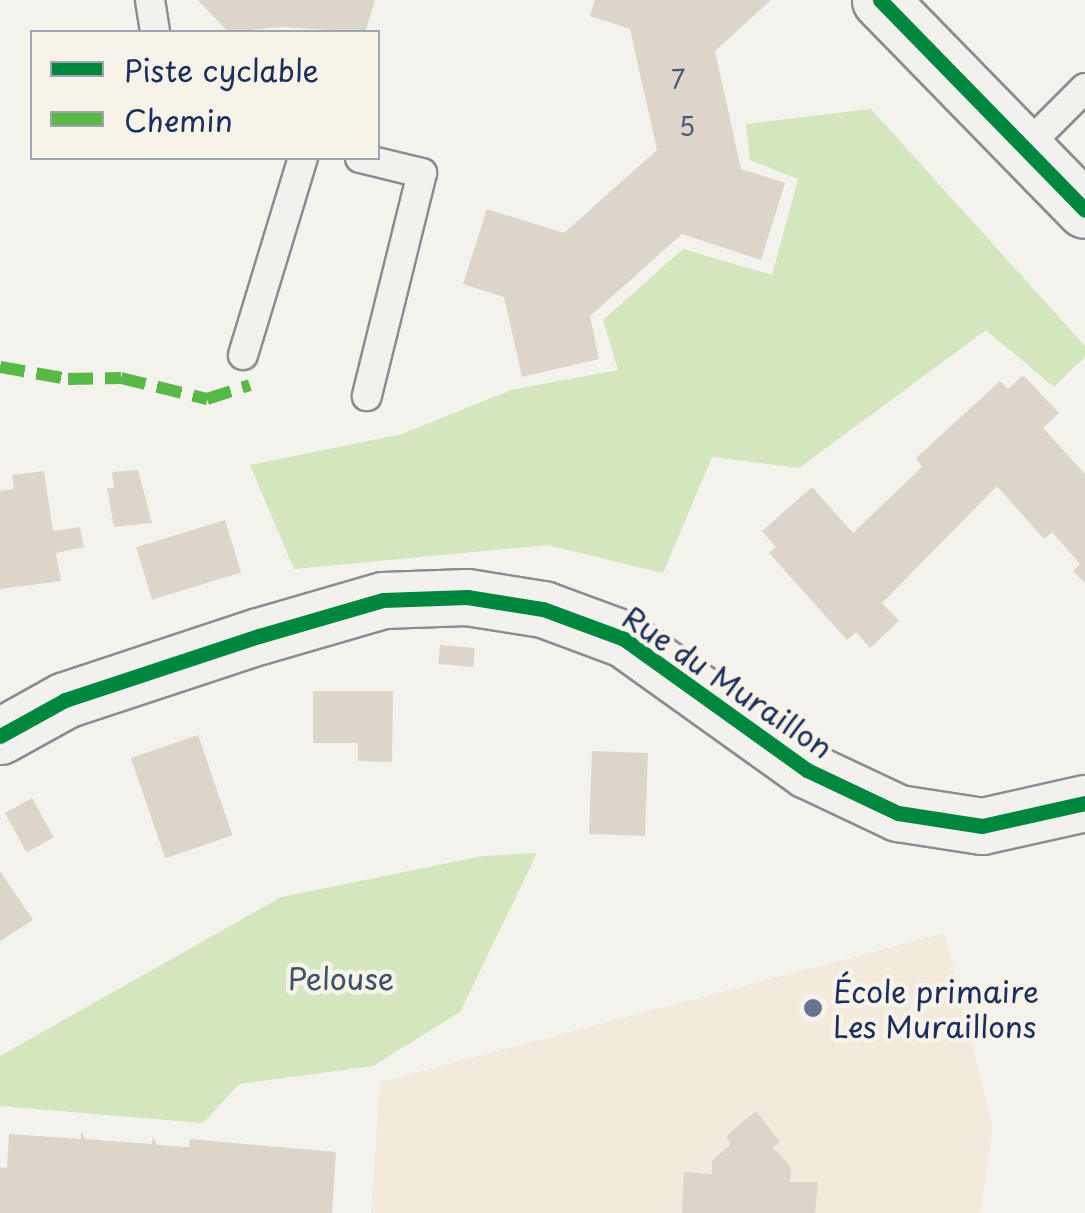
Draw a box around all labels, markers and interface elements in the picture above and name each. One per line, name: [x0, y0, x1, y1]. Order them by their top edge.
legend: [30, 30, 380, 160]
text: Piste cyclable: [124, 47, 319, 92]
house number: 7: [671, 64, 685, 94]
text: Chemin: [124, 97, 233, 142]
house number: 5: [679, 111, 695, 141]
street label: Rue du Muraillon: [615, 597, 841, 767]
park label: Pelouse: [288, 960, 394, 996]
place label: École primaire Les Muraillons: [833, 973, 1041, 1044]
marker: École primaire Les Muraillons: [802, 997, 824, 1019]

